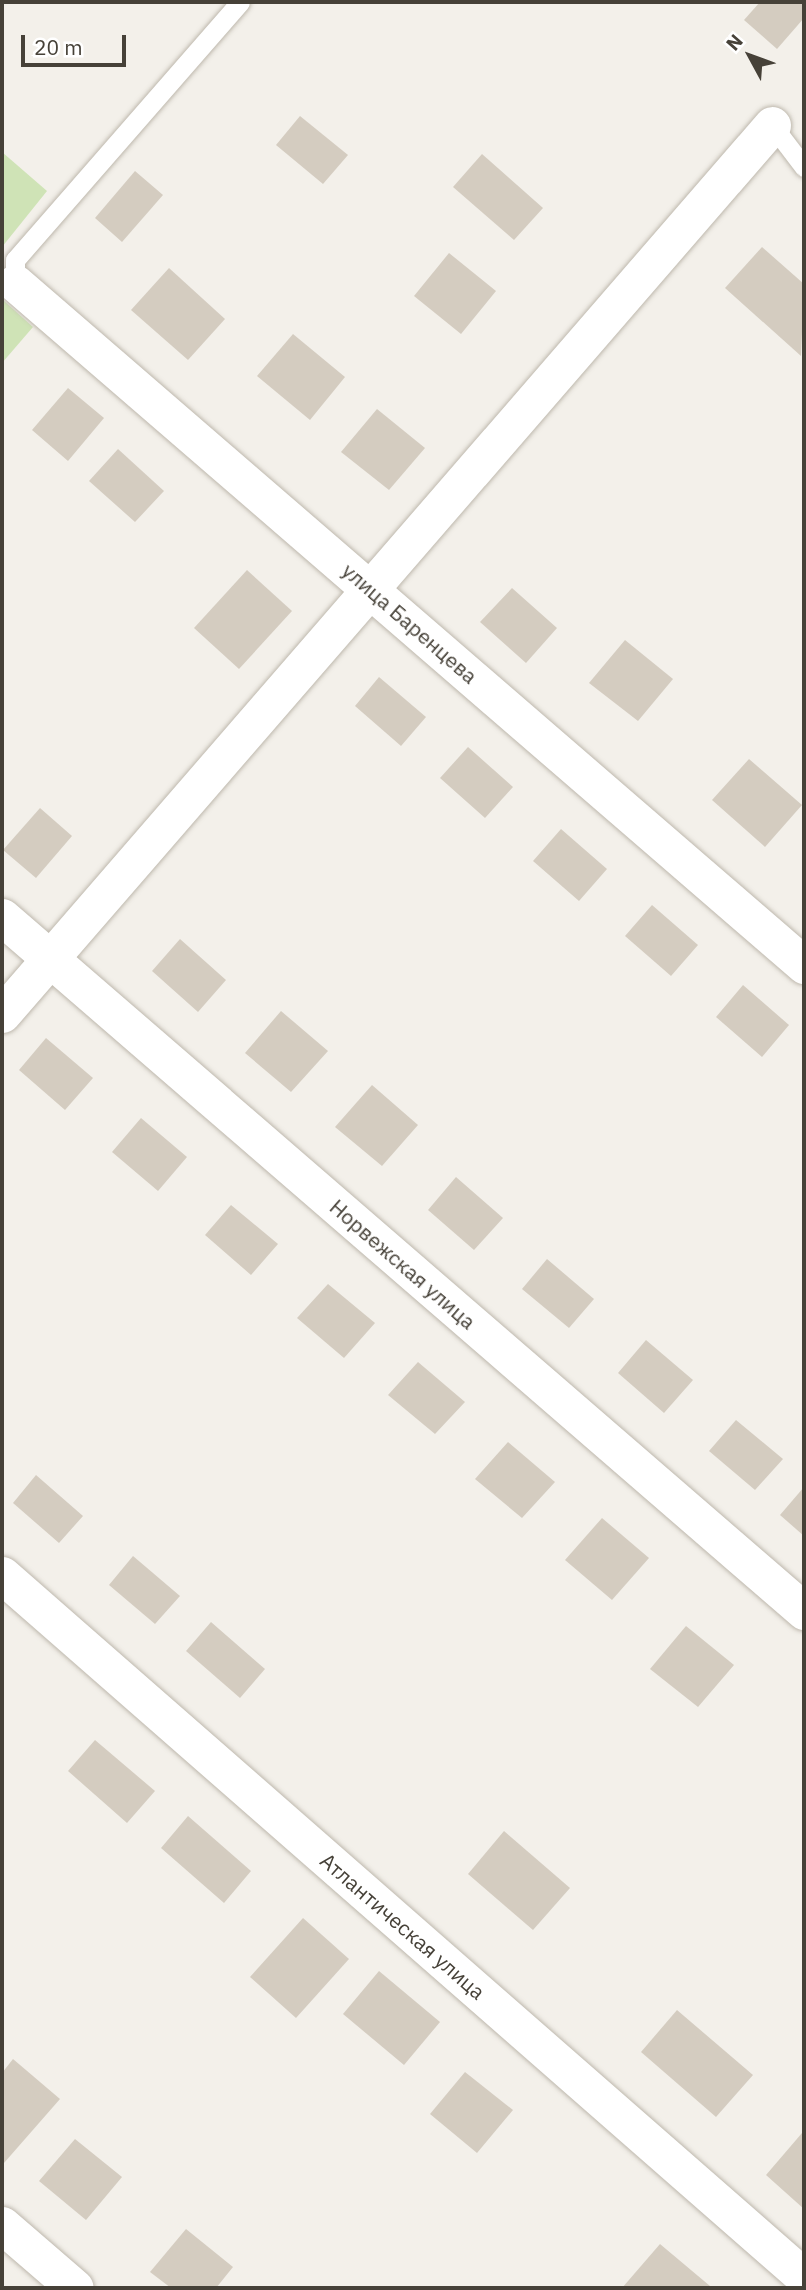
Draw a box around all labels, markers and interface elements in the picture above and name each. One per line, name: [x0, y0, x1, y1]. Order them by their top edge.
scale bar: [24, 21, 130, 65]
north arrow: [715, 21, 785, 91]
text: N: [721, 29, 748, 55]
text: 20 m: [34, 33, 83, 61]
street label: улица Баренцева: [337, 557, 483, 689]
street label: Норвежская улица: [325, 1194, 481, 1334]
street label: Атлантическая улица: [315, 1848, 491, 2004]

